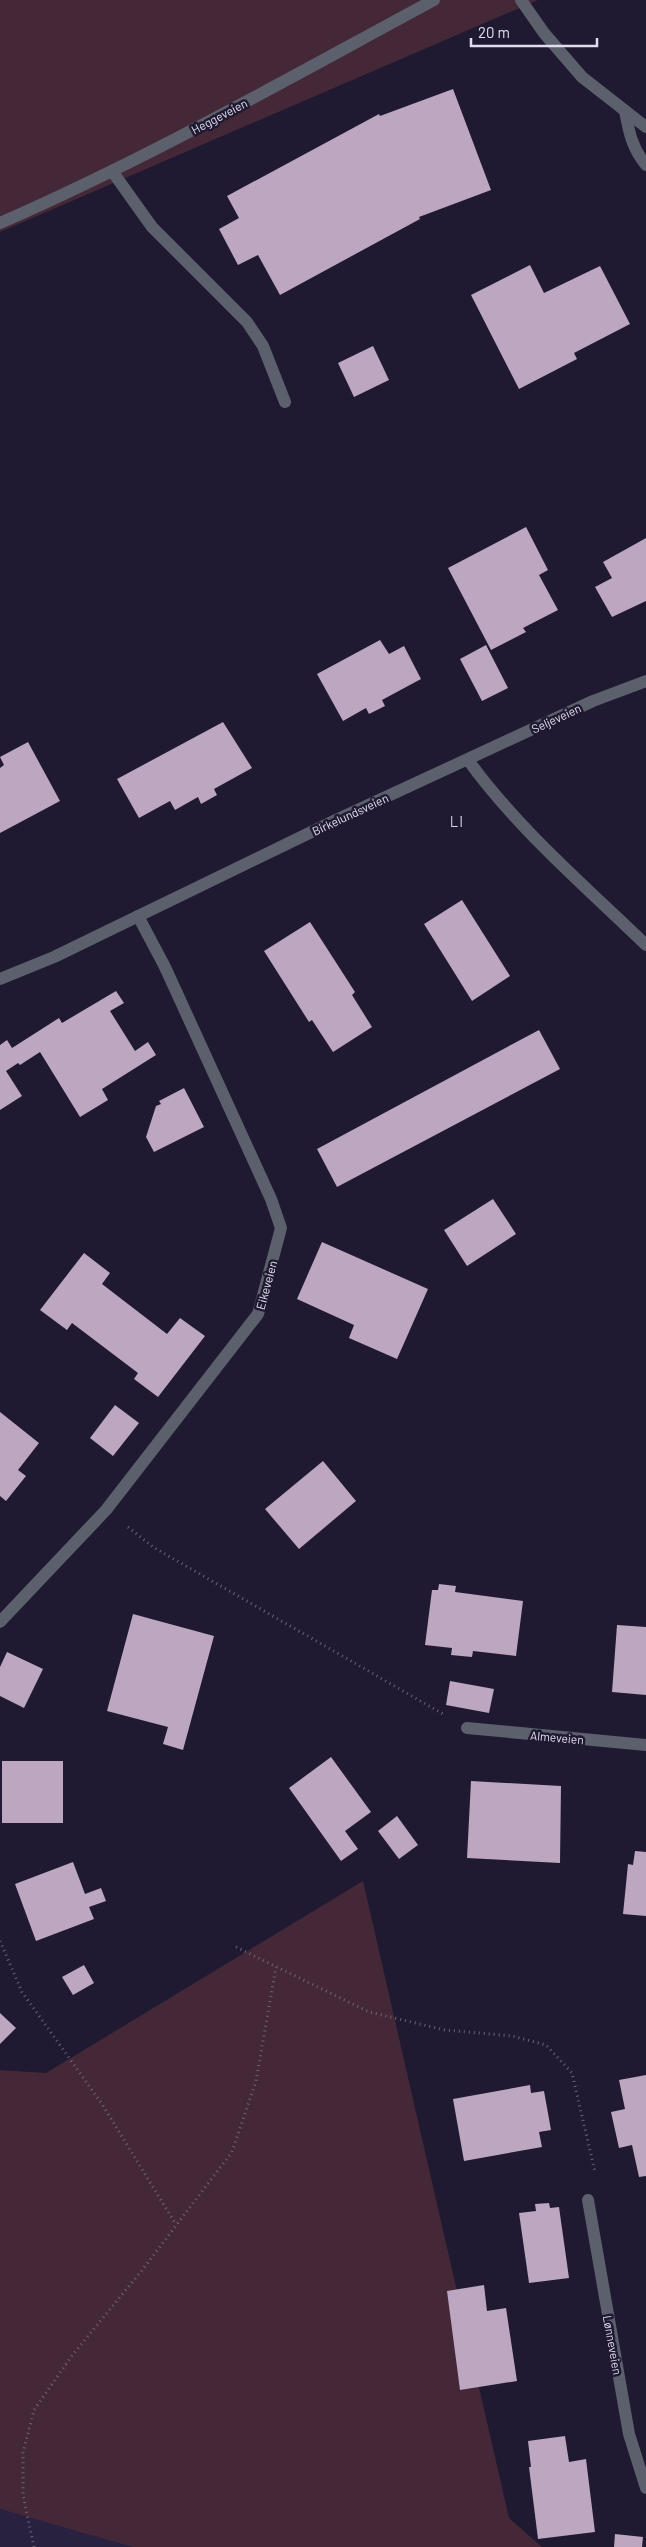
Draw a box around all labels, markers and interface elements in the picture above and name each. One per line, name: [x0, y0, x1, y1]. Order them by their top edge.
scale bar: [471, 15, 597, 47]
text: 20 m: [478, 23, 510, 41]
street label: Heggeveien: [189, 95, 249, 137]
street label: Seljeveien: [529, 700, 583, 736]
street label: Birkelundsveien: [310, 790, 390, 838]
district label: LI: [450, 812, 464, 830]
street label: Eikeveien: [253, 1259, 279, 1311]
street label: Almeveien: [530, 1728, 584, 1746]
street label: Lønneveien: [601, 2314, 625, 2376]

